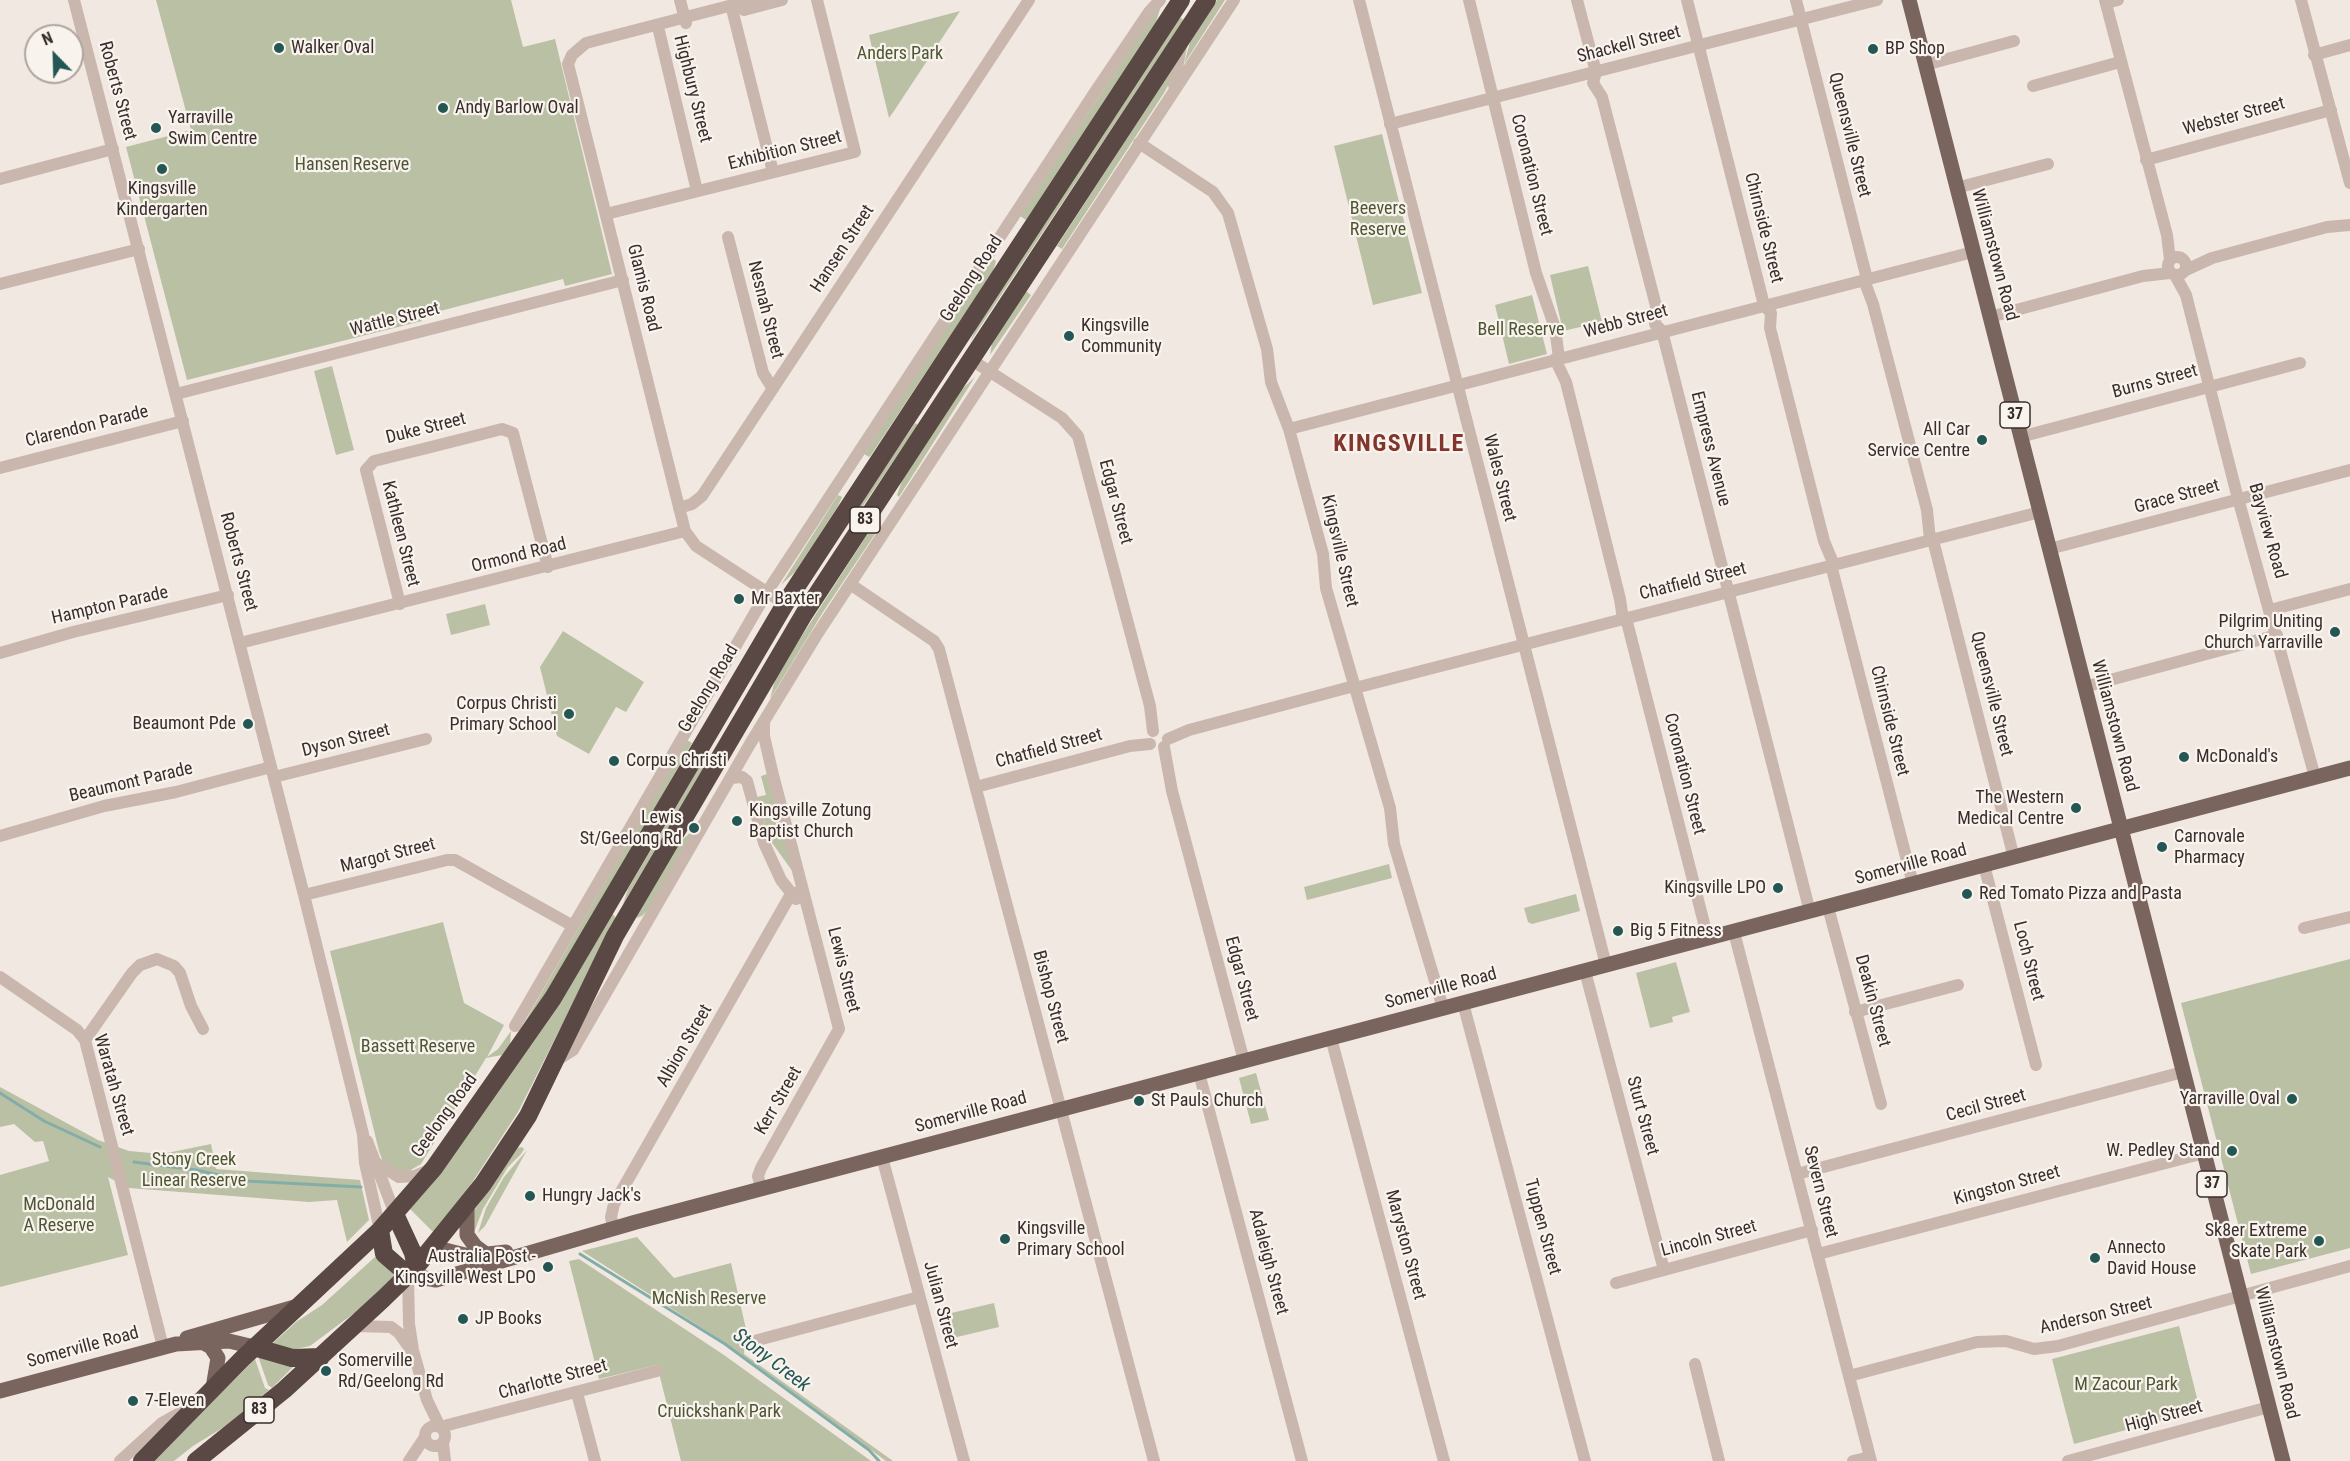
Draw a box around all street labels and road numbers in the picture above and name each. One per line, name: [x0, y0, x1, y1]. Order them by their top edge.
street label: Shackell Street: [1575, 22, 1683, 68]
street label: Highbury Street: [668, 33, 716, 145]
street label: Roberts Street: [93, 39, 141, 143]
street label: Queensville Street: [1823, 70, 1875, 200]
street label: Webster Street: [2181, 93, 2287, 141]
street label: Coronation Street: [1505, 112, 1557, 238]
street label: Exhibition Street: [726, 126, 844, 176]
street label: Chirnside Street: [1739, 170, 1787, 286]
street label: Williamstown Road: [1966, 187, 2022, 323]
street label: Hansen Street: [807, 201, 879, 297]
street label: Geelong Road: [936, 232, 1008, 326]
street label: Glamis Road: [622, 242, 664, 334]
street label: Nesnah Street: [742, 259, 788, 361]
street label: Wattle Street: [348, 298, 442, 342]
street label: Webb Street: [1582, 300, 1670, 344]
street label: Burns Street: [2110, 360, 2200, 404]
street label: Empress Avenue: [1685, 389, 1735, 509]
street label: Clarendon Parade: [23, 401, 151, 453]
road number: 37: [2000, 402, 2030, 428]
street label: Duke Street: [384, 409, 468, 449]
street label: Wales Street: [1478, 432, 1520, 524]
street label: Edgar Street: [1093, 457, 1137, 547]
street label: Grace Street: [2132, 475, 2222, 519]
street label: Kathleen Street: [376, 479, 424, 589]
street label: Bayview Road: [2243, 481, 2291, 581]
street label: Kingsville Street: [1316, 493, 1362, 609]
road number: 83: [850, 507, 880, 533]
street label: Roberts Street: [214, 510, 262, 614]
street label: Ormond Road: [469, 534, 569, 578]
street label: Chatfield Street: [1637, 558, 1749, 606]
street label: Hampton Parade: [50, 582, 170, 630]
street label: Queensville Street: [1965, 629, 2017, 759]
street label: Geelong Road: [674, 641, 744, 737]
street label: Williamstown Road: [2086, 658, 2142, 794]
street label: Chirnside Street: [1865, 663, 1913, 779]
street label: Coronation Street: [1658, 711, 1710, 837]
street label: Dyson Street: [300, 720, 392, 762]
street label: Chatfield Street: [993, 724, 1105, 774]
street label: Beaumont Parade: [67, 758, 195, 808]
street label: Margot Street: [338, 834, 438, 878]
street label: Somerville Road: [1853, 840, 1969, 890]
street label: Loch Street: [2008, 919, 2048, 1003]
street label: Lewis Street: [822, 925, 864, 1015]
street label: Edgar Street: [1219, 934, 1263, 1024]
street label: Bishop Street: [1027, 948, 1073, 1046]
street label: Deakin Street: [1849, 953, 1895, 1049]
street label: Somerville Road: [1383, 964, 1499, 1014]
street label: Albion Street: [653, 1001, 717, 1091]
street label: Waratah Street: [88, 1032, 138, 1138]
street label: Kerr Street: [751, 1063, 807, 1139]
street label: Geelong Road: [407, 1070, 483, 1162]
street label: Sturt Street: [1621, 1074, 1663, 1158]
street label: Cecil Street: [1944, 1085, 2028, 1127]
street label: Somerville Road: [913, 1088, 1029, 1138]
street label: Severn Street: [1798, 1144, 1842, 1240]
street label: Kingston Street: [1952, 1161, 2062, 1211]
road number: 37: [2197, 1171, 2227, 1197]
street label: Tuppen Street: [1519, 1177, 1565, 1277]
street label: Maryston Street: [1380, 1188, 1430, 1302]
street label: Adaleigh Street: [1244, 1207, 1292, 1317]
street label: Lincoln Street: [1659, 1216, 1759, 1262]
street label: Julian Street: [918, 1259, 962, 1351]
street label: Williamstown Road: [2249, 1285, 2303, 1421]
street label: Anderson Street: [2038, 1293, 2154, 1339]
street label: Somerville Road: [25, 1323, 141, 1373]
street label: Charlotte Street: [496, 1355, 610, 1405]
street label: High Street: [2123, 1396, 2205, 1438]
road number: 83: [244, 1397, 274, 1423]

